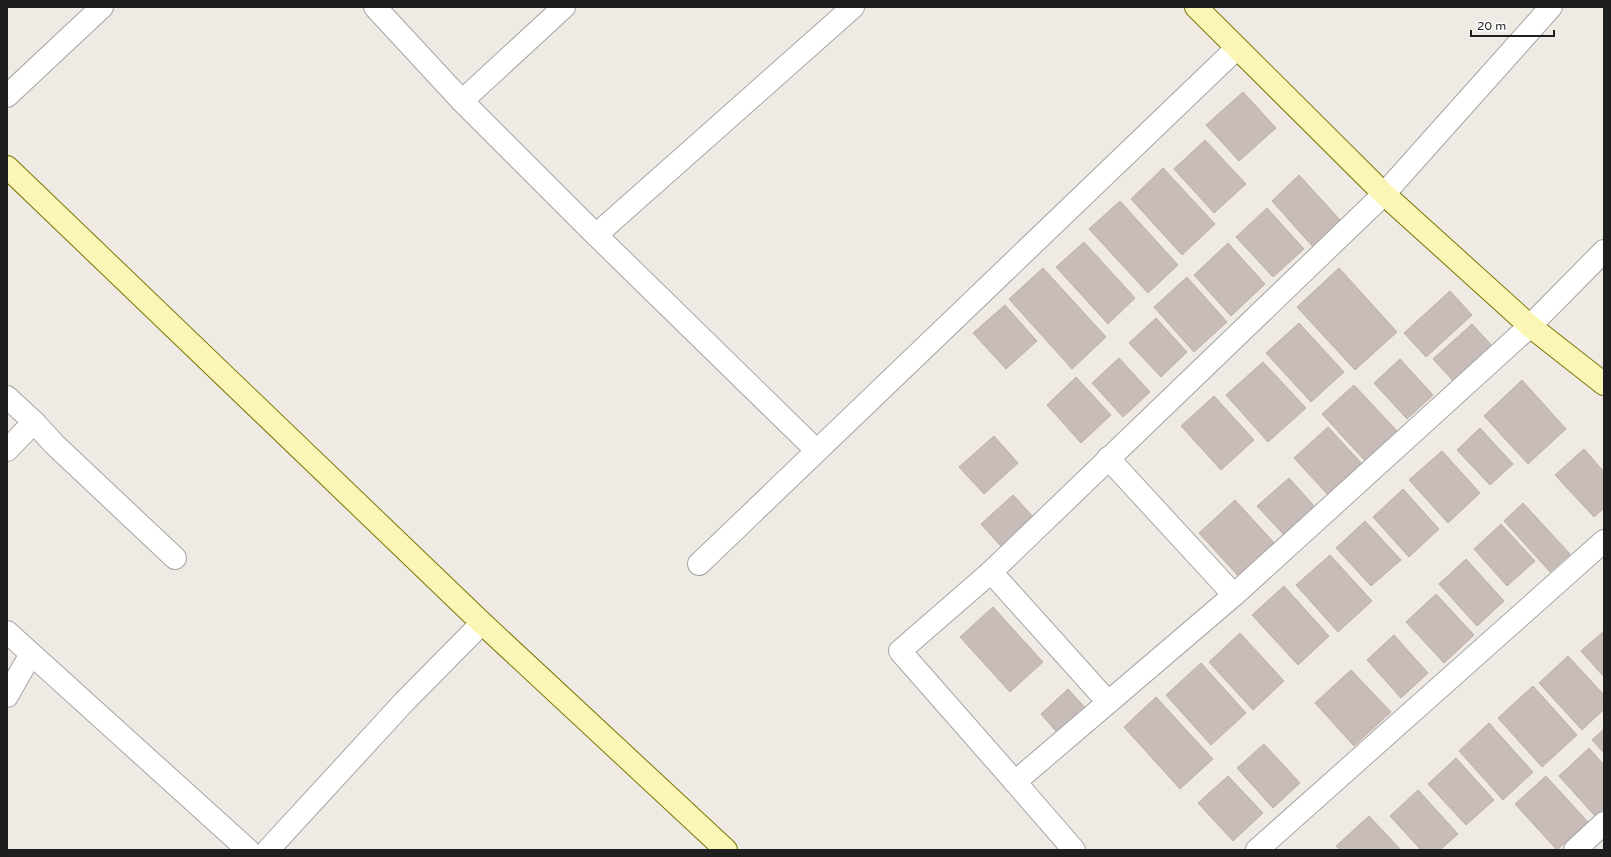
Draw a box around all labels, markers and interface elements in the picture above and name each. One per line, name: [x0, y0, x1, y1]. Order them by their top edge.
scale bar: [1471, 12, 1554, 38]
text: 20 m: [1477, 19, 1506, 33]

